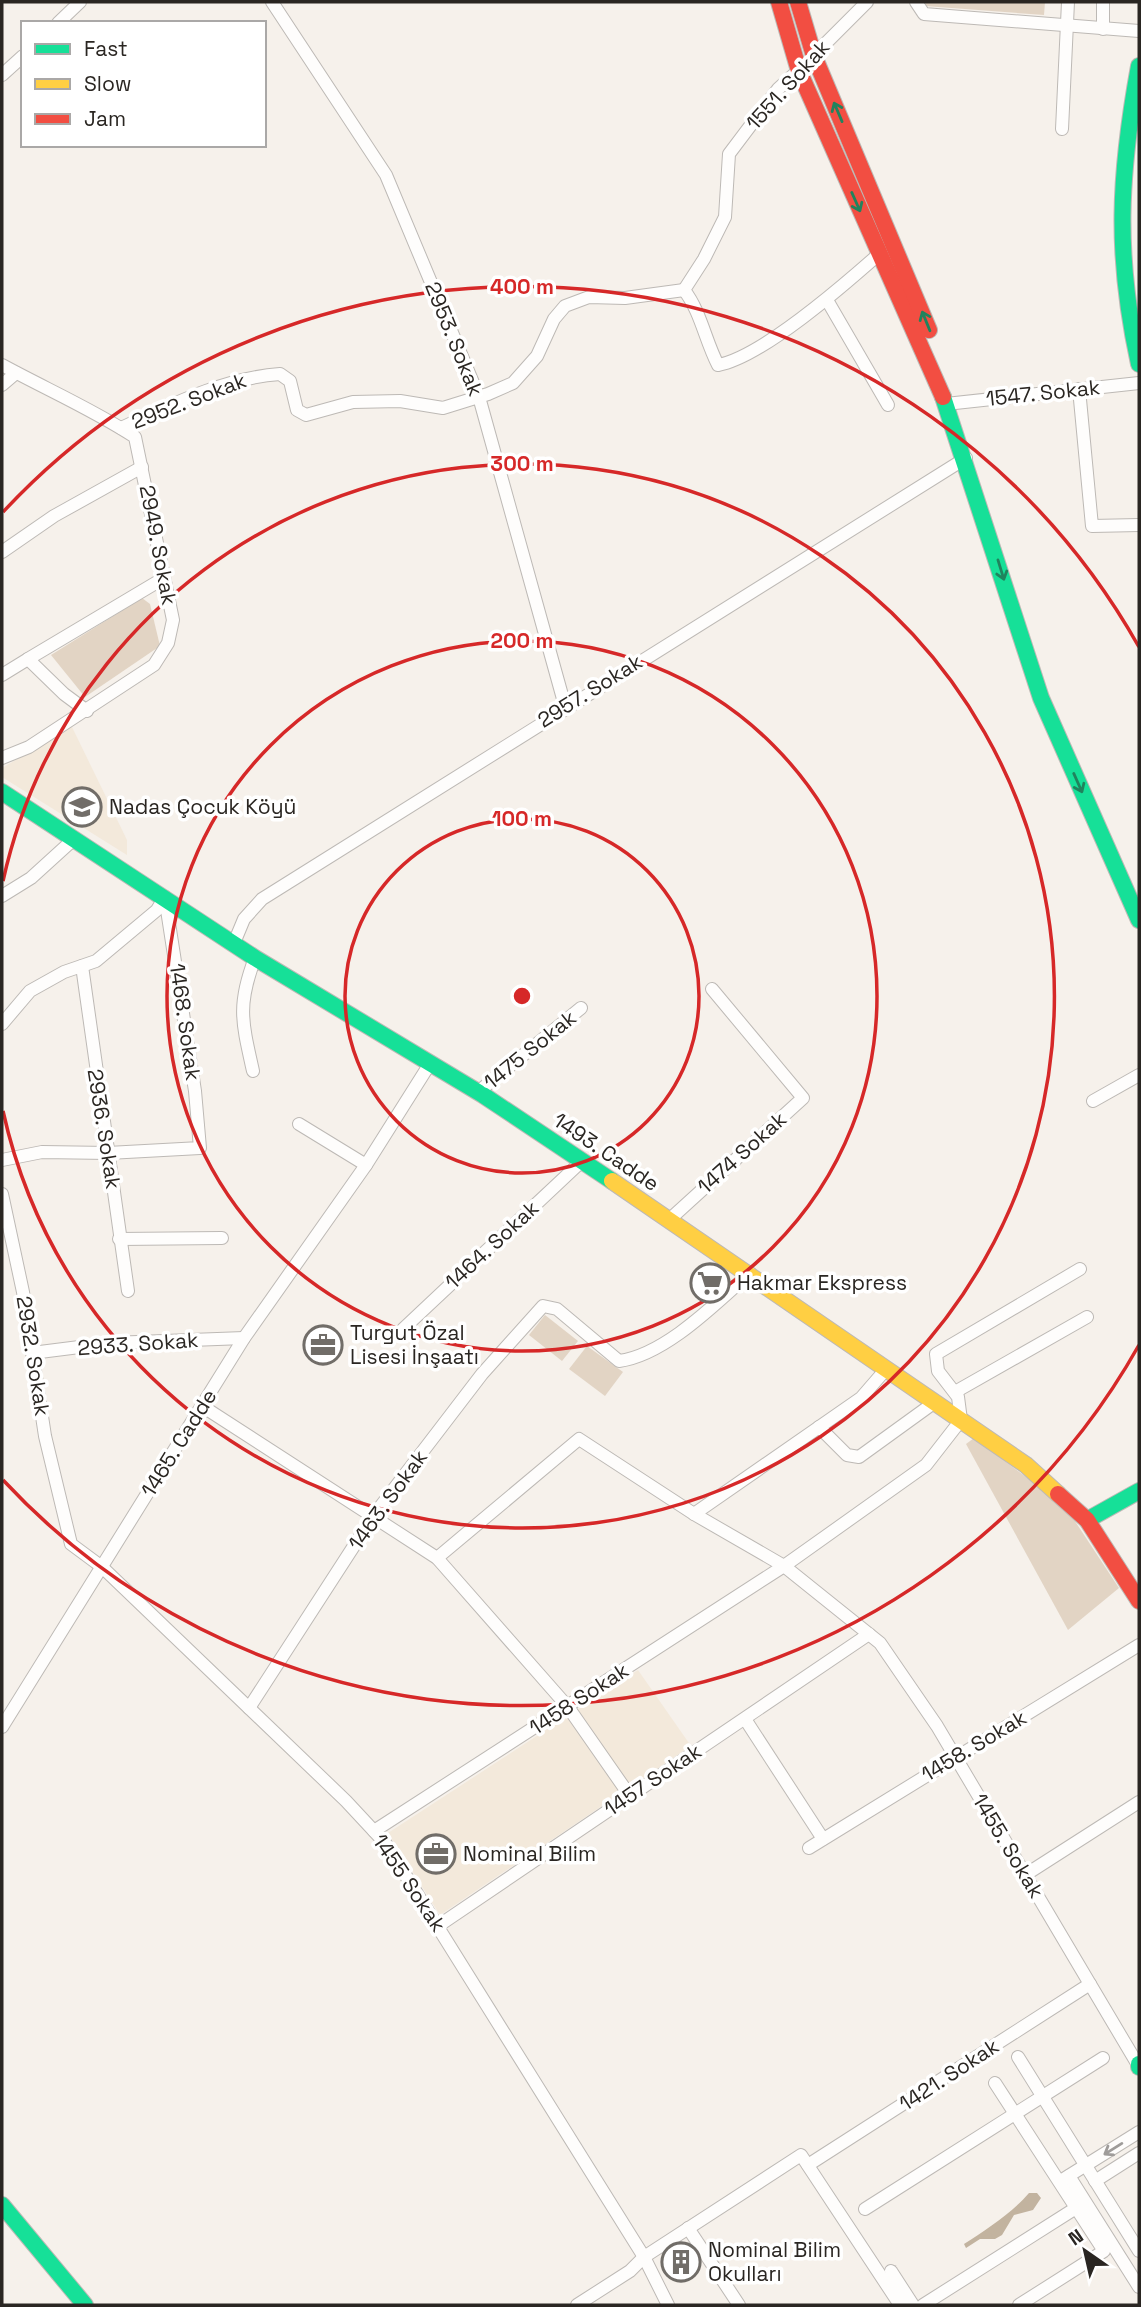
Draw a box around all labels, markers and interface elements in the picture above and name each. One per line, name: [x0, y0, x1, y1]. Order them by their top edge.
legend: [21, 21, 266, 147]
street label: 1551. Sokak: [740, 34, 835, 136]
text: Fast: [84, 35, 128, 62]
text: Slow: [84, 70, 132, 97]
one-way arrow: [831, 101, 844, 123]
text: Jam: [84, 105, 126, 132]
one-way arrow: [850, 191, 863, 212]
text: 400 m: [490, 273, 554, 300]
street label: 2953. Sokak: [419, 278, 490, 400]
one-way arrow: [919, 311, 932, 333]
street label: 2952. Sokak: [128, 366, 250, 435]
street label: 1547. Sokak: [985, 373, 1101, 412]
text: 300 m: [490, 450, 554, 477]
street label: 2949. Sokak: [134, 483, 183, 607]
one-way arrow: [995, 558, 1008, 580]
text: 200 m: [491, 627, 553, 654]
street label: 2957. Sokak: [532, 648, 647, 733]
one-way arrow: [1073, 772, 1086, 793]
school or university icon: Nadas Çocuk Köyü: [61, 786, 103, 828]
place label: Nadas Çocuk Köyü: [109, 793, 296, 820]
text: 100 m: [492, 805, 552, 832]
street label: 1468. Sokak: [164, 962, 207, 1082]
centre of rings: [510, 984, 534, 1008]
street label: 1475 Sokak: [478, 1004, 581, 1095]
street label: 2936. Sokak: [82, 1067, 127, 1191]
street label: 1493. Cadde: [548, 1106, 664, 1197]
street label: 1474 Sokak: [692, 1106, 792, 1200]
street label: 1464. Sokak: [439, 1194, 544, 1295]
supermarket icon: Hakmar Ekspress: [689, 1262, 731, 1304]
place label: Hakmar Ekspress: [737, 1269, 907, 1296]
street label: 2932. Sokak: [11, 1294, 56, 1418]
place label: Turgut Özal Lisesi İnşaatı: [350, 1319, 479, 1370]
office icon: Turgut Özal Lisesi İnşaatı: [302, 1324, 344, 1366]
street label: 2933. Sokak: [77, 1326, 199, 1361]
street label: 1465. Cadde: [135, 1384, 222, 1502]
street label: 1463. Sokak: [342, 1444, 433, 1555]
street label: 1458 Sokak: [524, 1656, 634, 1741]
street label: 1458. Sokak: [916, 1704, 1031, 1787]
street label: 1457 Sokak: [599, 1737, 707, 1822]
street label: 1455. Sokak: [967, 1788, 1050, 1903]
street label: 1455 Sokak: [367, 1828, 452, 1937]
office icon: Nominal Bilim: [415, 1833, 457, 1875]
place label: Nominal Bilim: [463, 1840, 596, 1867]
street label: 1421. Sokak: [894, 2032, 1004, 2117]
one-way arrow: [1103, 2142, 1123, 2156]
north arrow: [1050, 2216, 1120, 2286]
text: N: [1064, 2223, 1088, 2251]
place label: Nominal Bilim Okulları: [708, 2236, 841, 2287]
building icon: Nominal Bilim Okulları: [660, 2241, 702, 2283]

